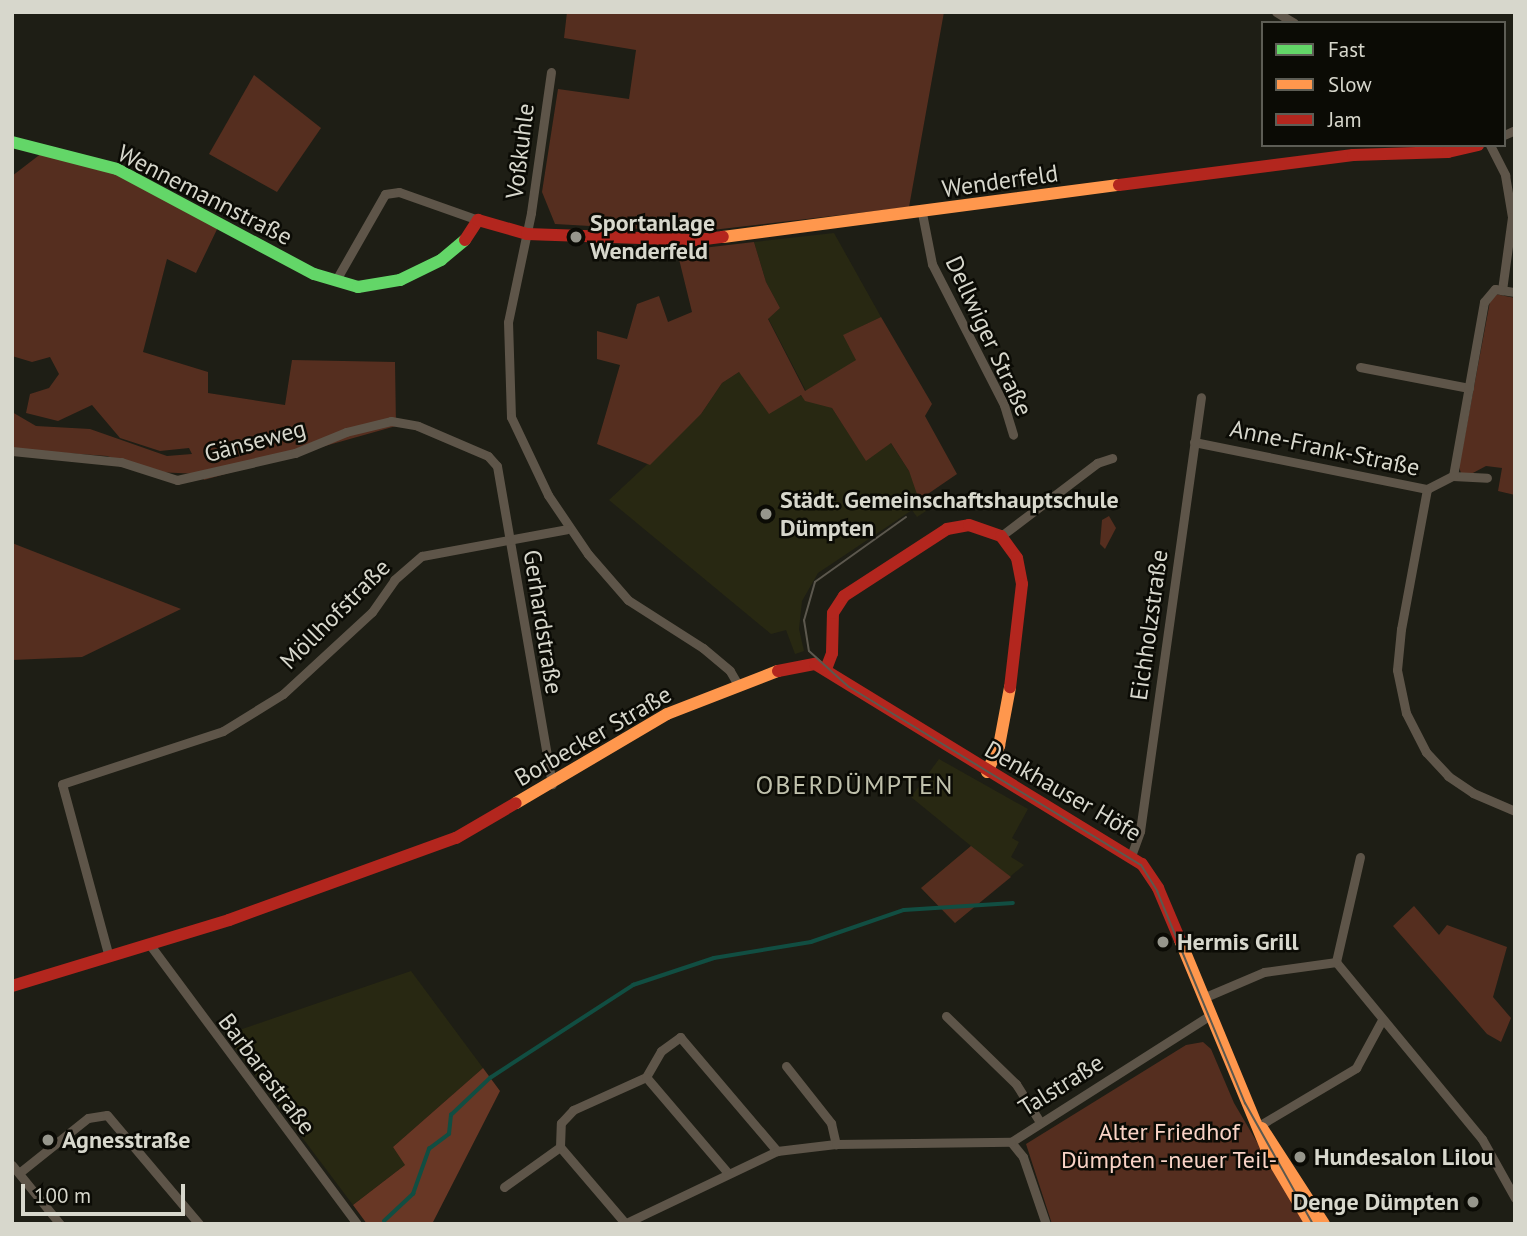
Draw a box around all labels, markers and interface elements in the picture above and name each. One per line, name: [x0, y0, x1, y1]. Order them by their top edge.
legend: [1261, 21, 1506, 147]
text: Fast: [1328, 36, 1365, 63]
text: Slow: [1328, 71, 1372, 98]
street label: Voßkuhle: [500, 102, 540, 200]
text: Jam: [1328, 106, 1362, 133]
street label: Wennemannstraße: [113, 139, 297, 251]
street label: Wenderfeld: [940, 159, 1060, 203]
place label: Sportanlage Wenderfeld: [590, 209, 715, 265]
marker: Sportanlage Wenderfeld: [568, 229, 584, 245]
street label: Dellwiger Straße: [939, 252, 1039, 420]
street label: Gänseweg: [201, 414, 309, 468]
street label: Anne-Frank-Straße: [1228, 414, 1422, 482]
place label: Städt. Gemeinschaftshauptschule Dümpten: [780, 486, 1121, 542]
marker: Städt. Gemeinschaftshauptschule Dümpten: [758, 506, 774, 522]
street label: Gerhardstraße: [517, 548, 569, 696]
street label: Eichholzstraße: [1124, 548, 1174, 702]
street label: Möllhofstraße: [274, 553, 396, 675]
street label: Borbecker Straße: [510, 680, 676, 792]
street label: Denkhauser Höfe: [980, 735, 1146, 847]
district label: OBERDÜMPTEN: [757, 769, 953, 801]
place label: Hermis Grill: [1177, 928, 1299, 956]
marker: Hermis Grill: [1155, 934, 1171, 950]
street label: Barbarastraße: [212, 1008, 322, 1140]
street label: Talstraße: [1013, 1048, 1109, 1122]
park label: Alter Friedhof Dümpten -neuer Teil-: [1060, 1118, 1278, 1174]
place label: Agnesstraße: [62, 1126, 190, 1154]
marker: Agnesstraße: [40, 1132, 56, 1148]
place label: Hundesalon Lilou: [1314, 1143, 1494, 1171]
marker: Hundesalon Lilou: [1292, 1149, 1308, 1165]
scale bar: [24, 1170, 189, 1214]
text: 100 m: [34, 1182, 91, 1209]
place label: Denge Dümpten: [1293, 1188, 1459, 1216]
marker: Denge Dümpten: [1465, 1194, 1481, 1210]

